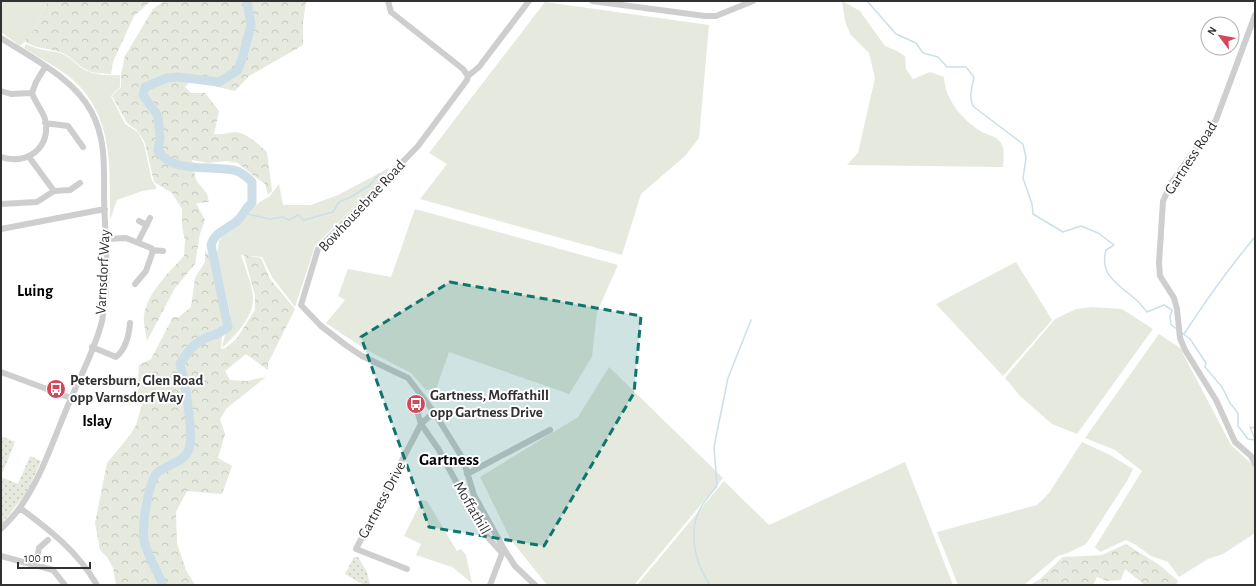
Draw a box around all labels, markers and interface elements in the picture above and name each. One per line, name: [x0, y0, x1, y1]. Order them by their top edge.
north arrow: [1200, 16, 1240, 56]
text: N: [1205, 25, 1219, 37]
street label: Gartness Road: [1162, 119, 1220, 197]
street label: Bowhousebrae Road: [316, 157, 408, 255]
street label: Varnsdorf Way: [93, 229, 113, 315]
district label: Luing: [17, 283, 54, 299]
place label: Petersburn, Glen Road opp Varnsdorf Way: [70, 373, 203, 405]
bus stop icon: Petersburn, Glen Road opp Varnsdorf Way: [45, 378, 67, 400]
place label: Gartness, Moffathill opp Gartness Drive: [430, 388, 549, 420]
bus stop icon: Gartness, Moffathill opp Gartness Drive: [405, 393, 427, 415]
district label: Islay: [82, 413, 113, 430]
district label: Gartness: [419, 451, 479, 468]
street label: Gartness Drive: [355, 459, 409, 541]
street label: Moffathill: [451, 479, 493, 537]
scale bar: [18, 544, 90, 570]
text: 100 m: [24, 552, 52, 564]

